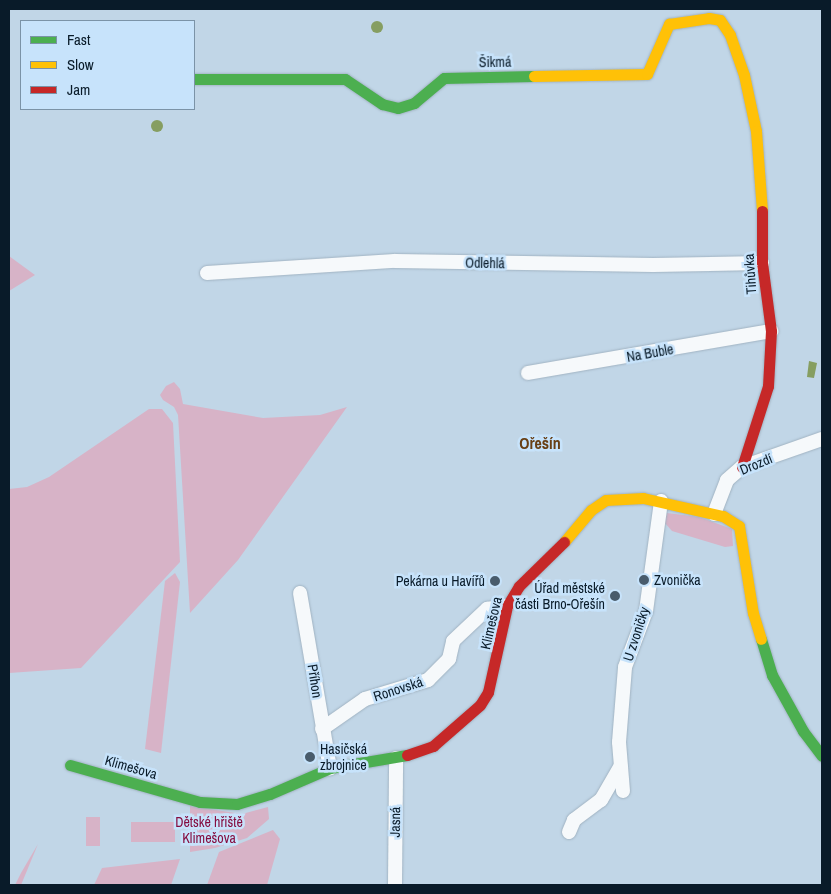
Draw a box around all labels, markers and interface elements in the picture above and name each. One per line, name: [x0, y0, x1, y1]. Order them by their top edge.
legend: [20, 20, 195, 110]
text: Fast: [67, 29, 90, 50]
street label: Šikmá: [479, 53, 511, 71]
text: Slow: [67, 54, 94, 75]
text: Jam: [67, 79, 90, 100]
street label: Tihůvka: [740, 253, 760, 295]
street label: Odlehlá: [465, 254, 505, 272]
street label: Na Buble: [625, 341, 675, 365]
district label: Ořešín: [519, 433, 561, 453]
street label: Drozdí: [737, 450, 775, 478]
place label: Zvonička: [654, 572, 701, 588]
place label: Pekárna u Havířů: [396, 573, 485, 589]
marker: Zvonička: [638, 574, 650, 586]
marker: Pekárna u Havířů: [489, 575, 501, 587]
place label: Úřad městské části Brno-Ořešín: [515, 580, 605, 612]
marker: Úřad městské části Brno-Ořešín: [609, 590, 621, 602]
street label: Klimešova: [477, 595, 505, 651]
street label: U zvoničky: [619, 605, 653, 663]
street label: Příhon: [304, 663, 326, 699]
street label: Ronovská: [371, 673, 425, 705]
place label: Hasičská zbrojnice: [320, 741, 367, 774]
marker: Hasičská zbrojnice: [304, 751, 316, 763]
street label: Klimešova: [103, 752, 159, 782]
street label: Jasná: [386, 807, 404, 837]
park label: Dětské hřiště Klimešova: [175, 814, 243, 846]

